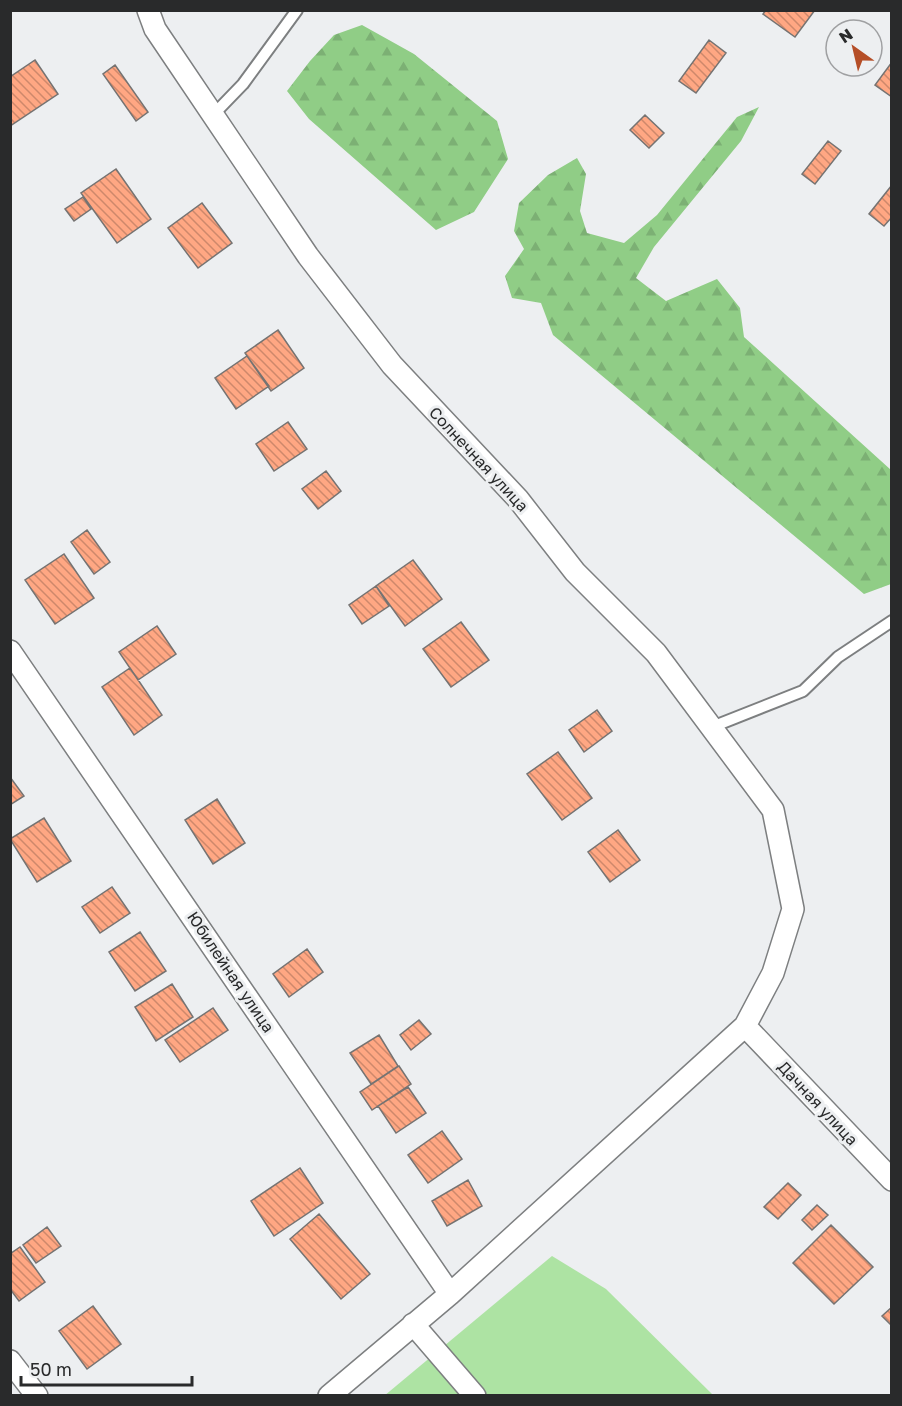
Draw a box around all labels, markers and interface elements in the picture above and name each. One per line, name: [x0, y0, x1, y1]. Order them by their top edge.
north arrow: [824, 18, 884, 78]
text: N: [835, 24, 856, 47]
street label: Солнечная улица: [425, 402, 533, 516]
street label: Юбилейная улица: [183, 908, 279, 1036]
street label: Дачная улица: [774, 1057, 862, 1149]
scale bar: [21, 1349, 192, 1387]
text: 50 m: [30, 1358, 72, 1380]

